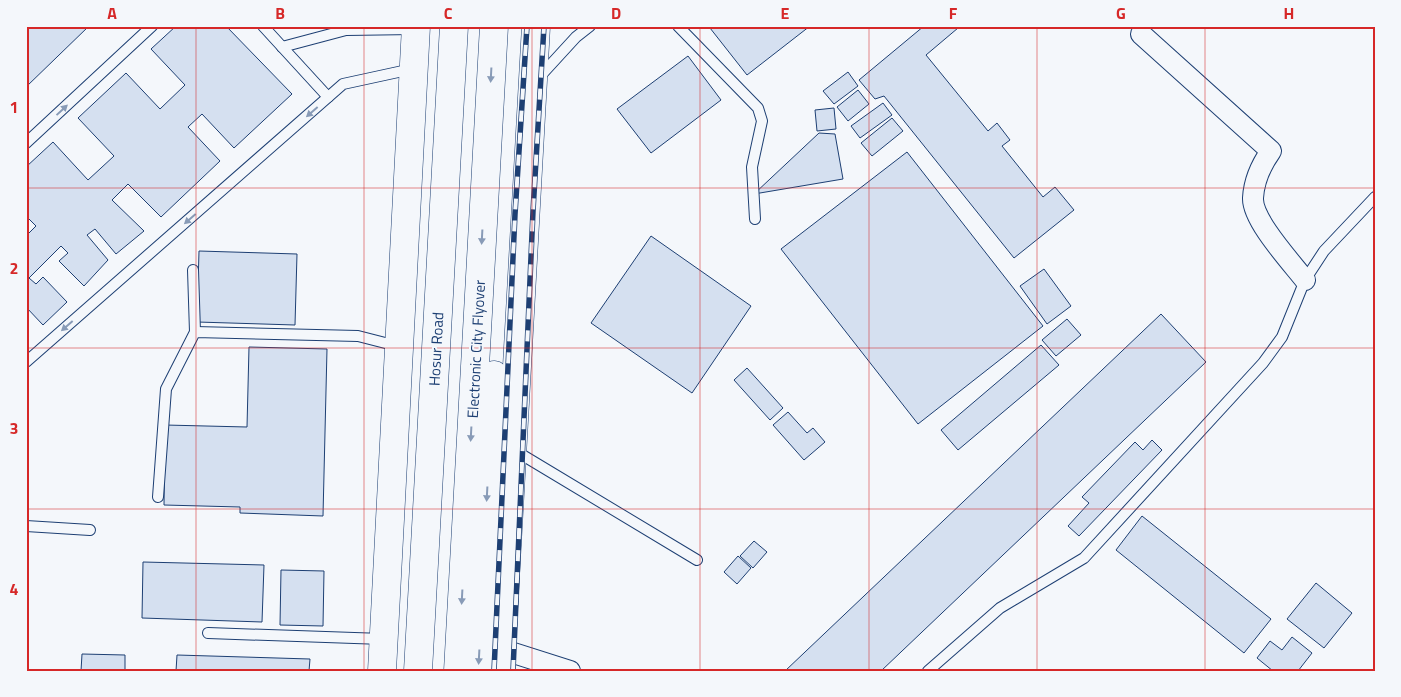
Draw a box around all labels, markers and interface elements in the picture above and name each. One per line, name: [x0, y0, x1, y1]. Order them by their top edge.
text: A: [107, 1, 117, 25]
text: B: [275, 1, 285, 25]
text: C: [444, 1, 453, 25]
text: D: [611, 1, 621, 25]
text: E: [781, 1, 790, 25]
text: F: [949, 1, 958, 25]
text: G: [1116, 1, 1126, 25]
text: H: [1284, 1, 1294, 25]
one-way arrow: [487, 67, 495, 83]
text: 1: [10, 95, 18, 119]
one-way arrow: [56, 104, 68, 116]
one-way arrow: [305, 106, 318, 117]
one-way arrow: [184, 213, 196, 225]
one-way arrow: [478, 229, 486, 245]
text: 2: [10, 256, 18, 280]
street label: Electronic City Flyover: [461, 279, 491, 419]
street label: Hosur Road: [423, 312, 449, 386]
one-way arrow: [62, 320, 74, 332]
text: 3: [10, 416, 18, 440]
one-way arrow: [467, 427, 475, 443]
one-way arrow: [483, 487, 491, 503]
text: 4: [10, 577, 19, 601]
one-way arrow: [457, 589, 465, 605]
one-way arrow: [474, 649, 482, 665]

